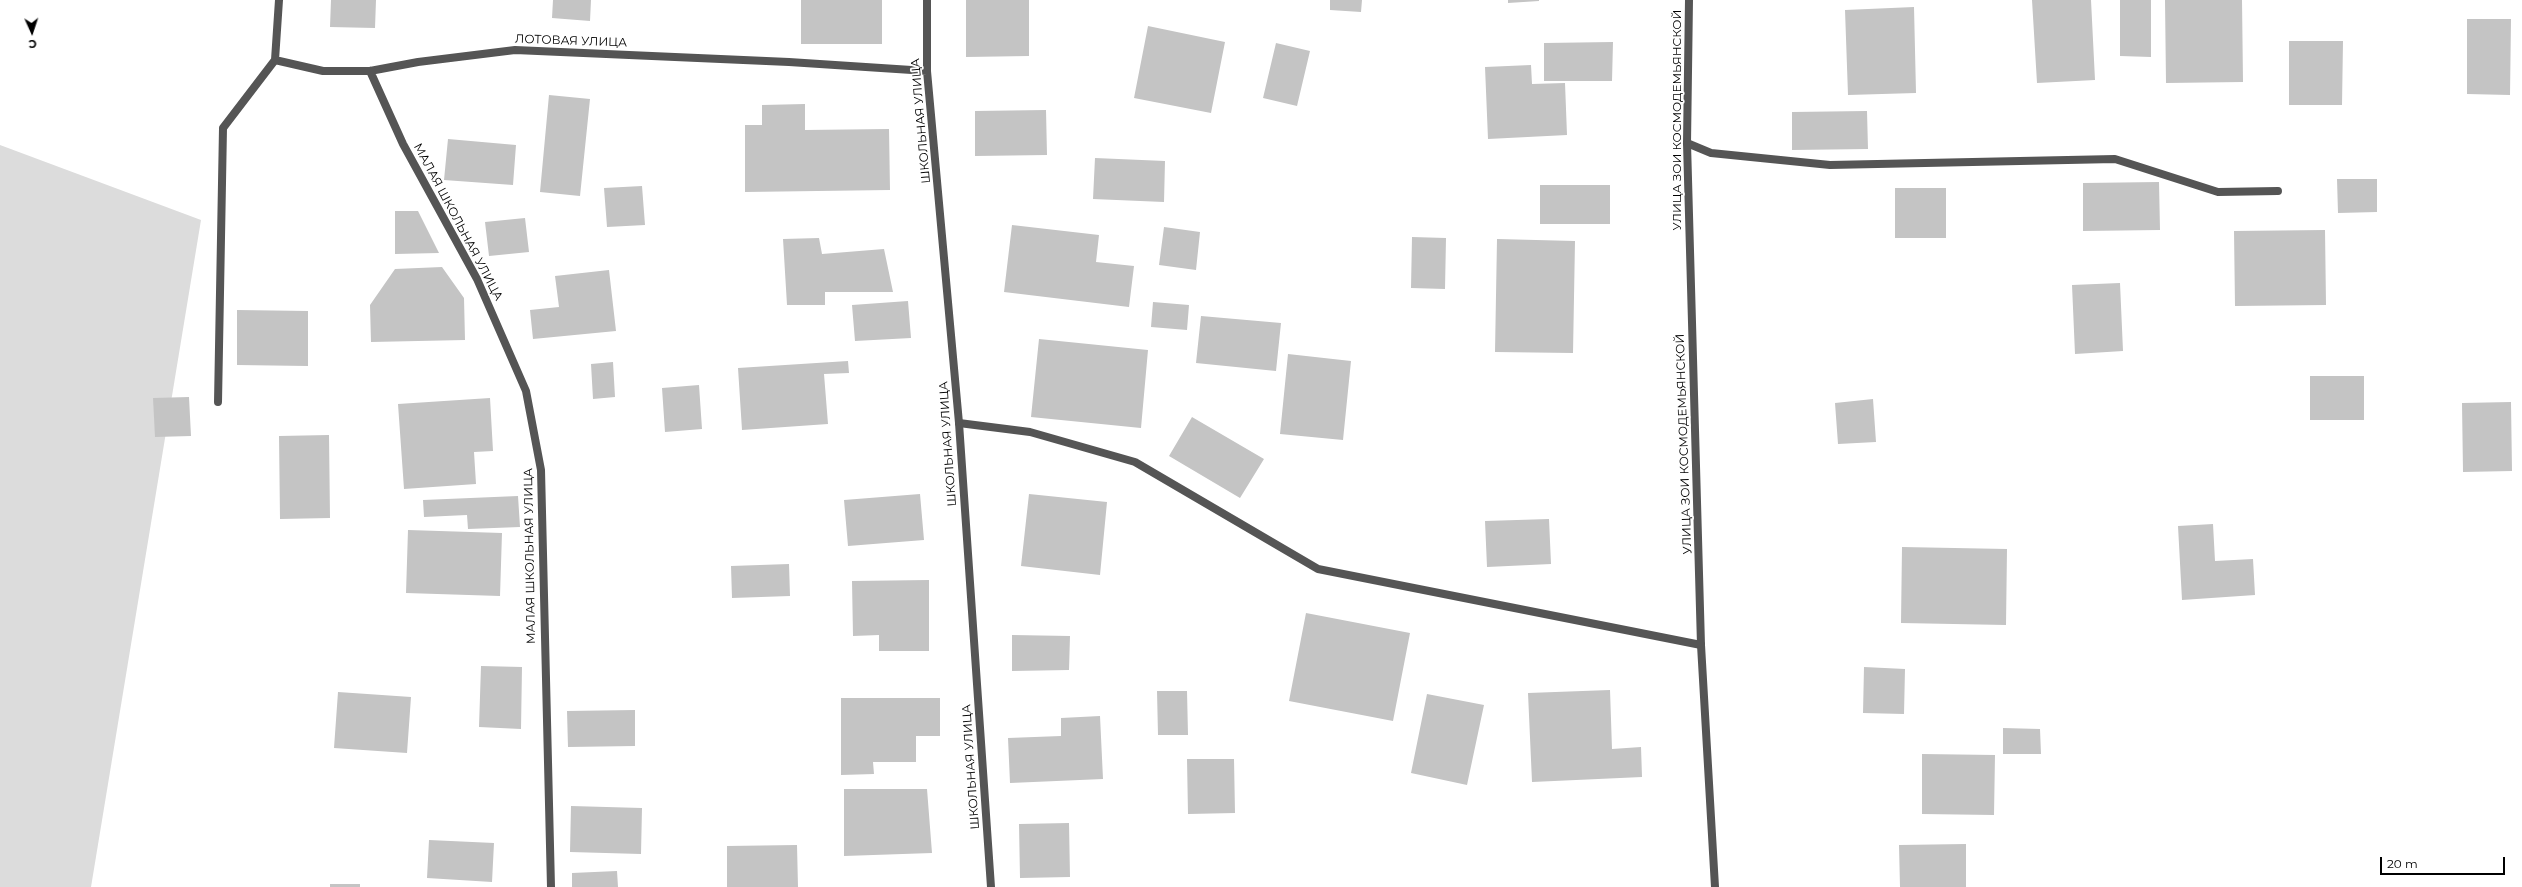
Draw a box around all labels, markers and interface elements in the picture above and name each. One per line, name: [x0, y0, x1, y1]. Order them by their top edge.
street label: УЛИЦА ЗОИ КОСМОДЕМЬЯНСКОЙ: [1670, 10, 1684, 230]
north arrow: [12, 12, 52, 52]
street label: ЛОТОВАЯ УЛИЦА: [515, 32, 627, 50]
text: С: [28, 37, 37, 51]
street label: ШКОЛЬНАЯ УЛИЦА: [908, 58, 934, 184]
street label: МАЛАЯ ШКОЛЬНАЯ УЛИЦА: [410, 141, 506, 303]
street label: УЛИЦА ЗОИ КОСМОДЕМЬЯНСКОЙ: [1673, 333, 1695, 555]
street label: ШКОЛЬНАЯ УЛИЦА: [936, 381, 960, 507]
street label: МАЛАЯ ШКОЛЬНАЯ УЛИЦА: [521, 468, 539, 644]
street label: ШКОЛЬНАЯ УЛИЦА: [959, 704, 983, 830]
scale bar: [2382, 849, 2507, 875]
text: 20 m: [2387, 856, 2418, 871]

